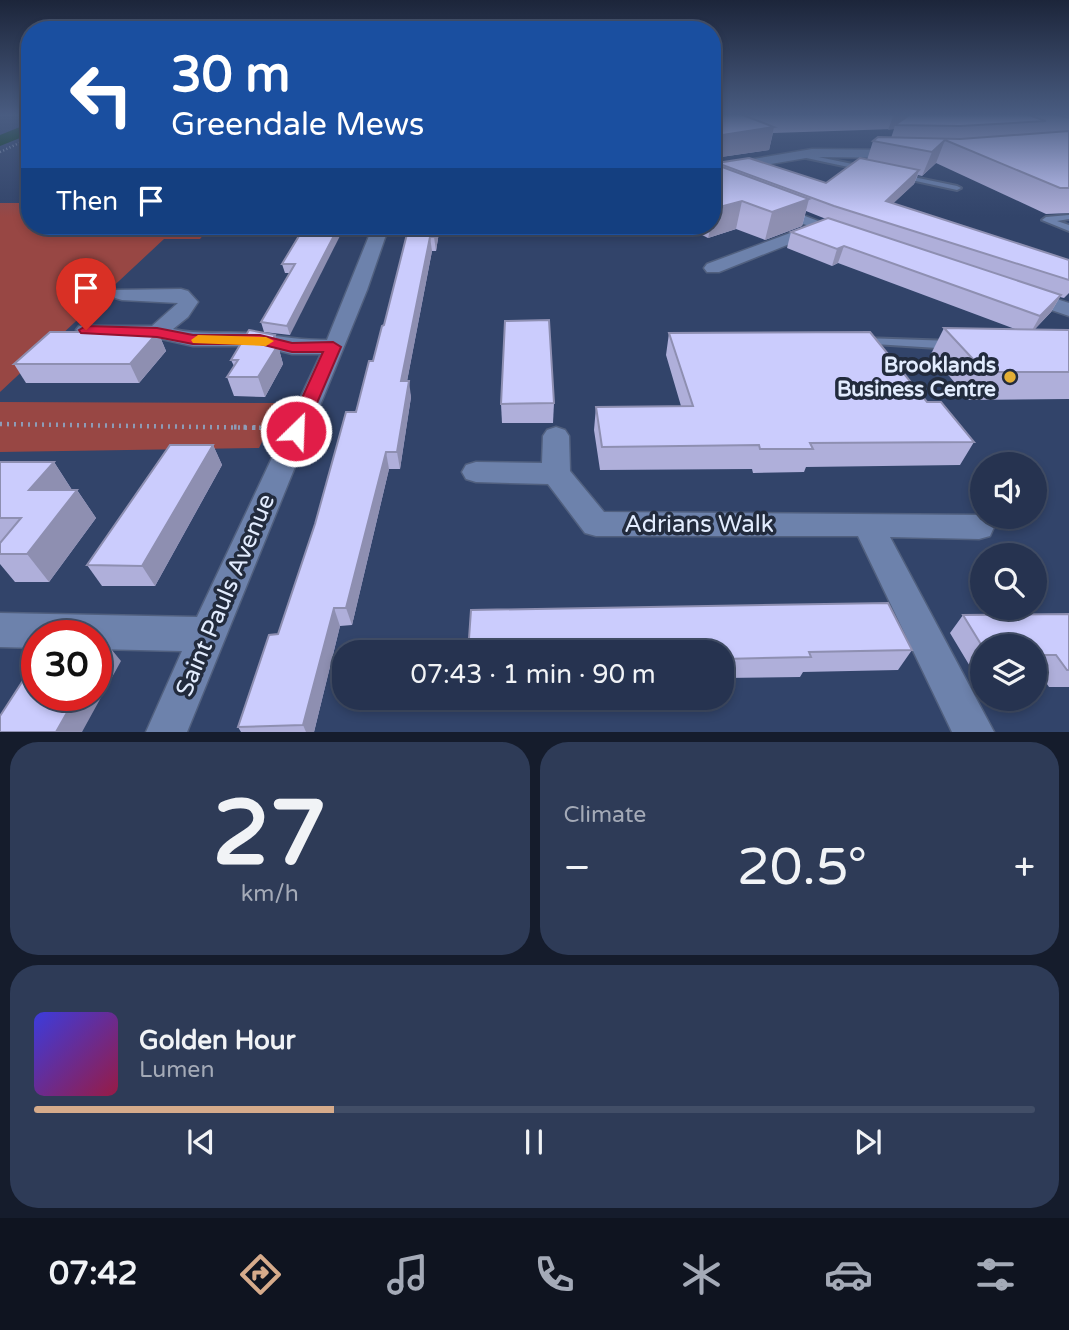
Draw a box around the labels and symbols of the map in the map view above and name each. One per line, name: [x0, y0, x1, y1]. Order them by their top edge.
pin: [56, 258, 116, 330]
place label: Brooklands Business Centre: [837, 353, 996, 402]
marker: Brooklands Business Centre: [1002, 369, 1018, 385]
position arrow: [259, 394, 333, 468]
street label: Saint Pauls Avenue: [170, 490, 281, 701]
street label: Adrians Walk: [624, 510, 774, 539]
speed limit sign: 30: [21, 620, 112, 711]

